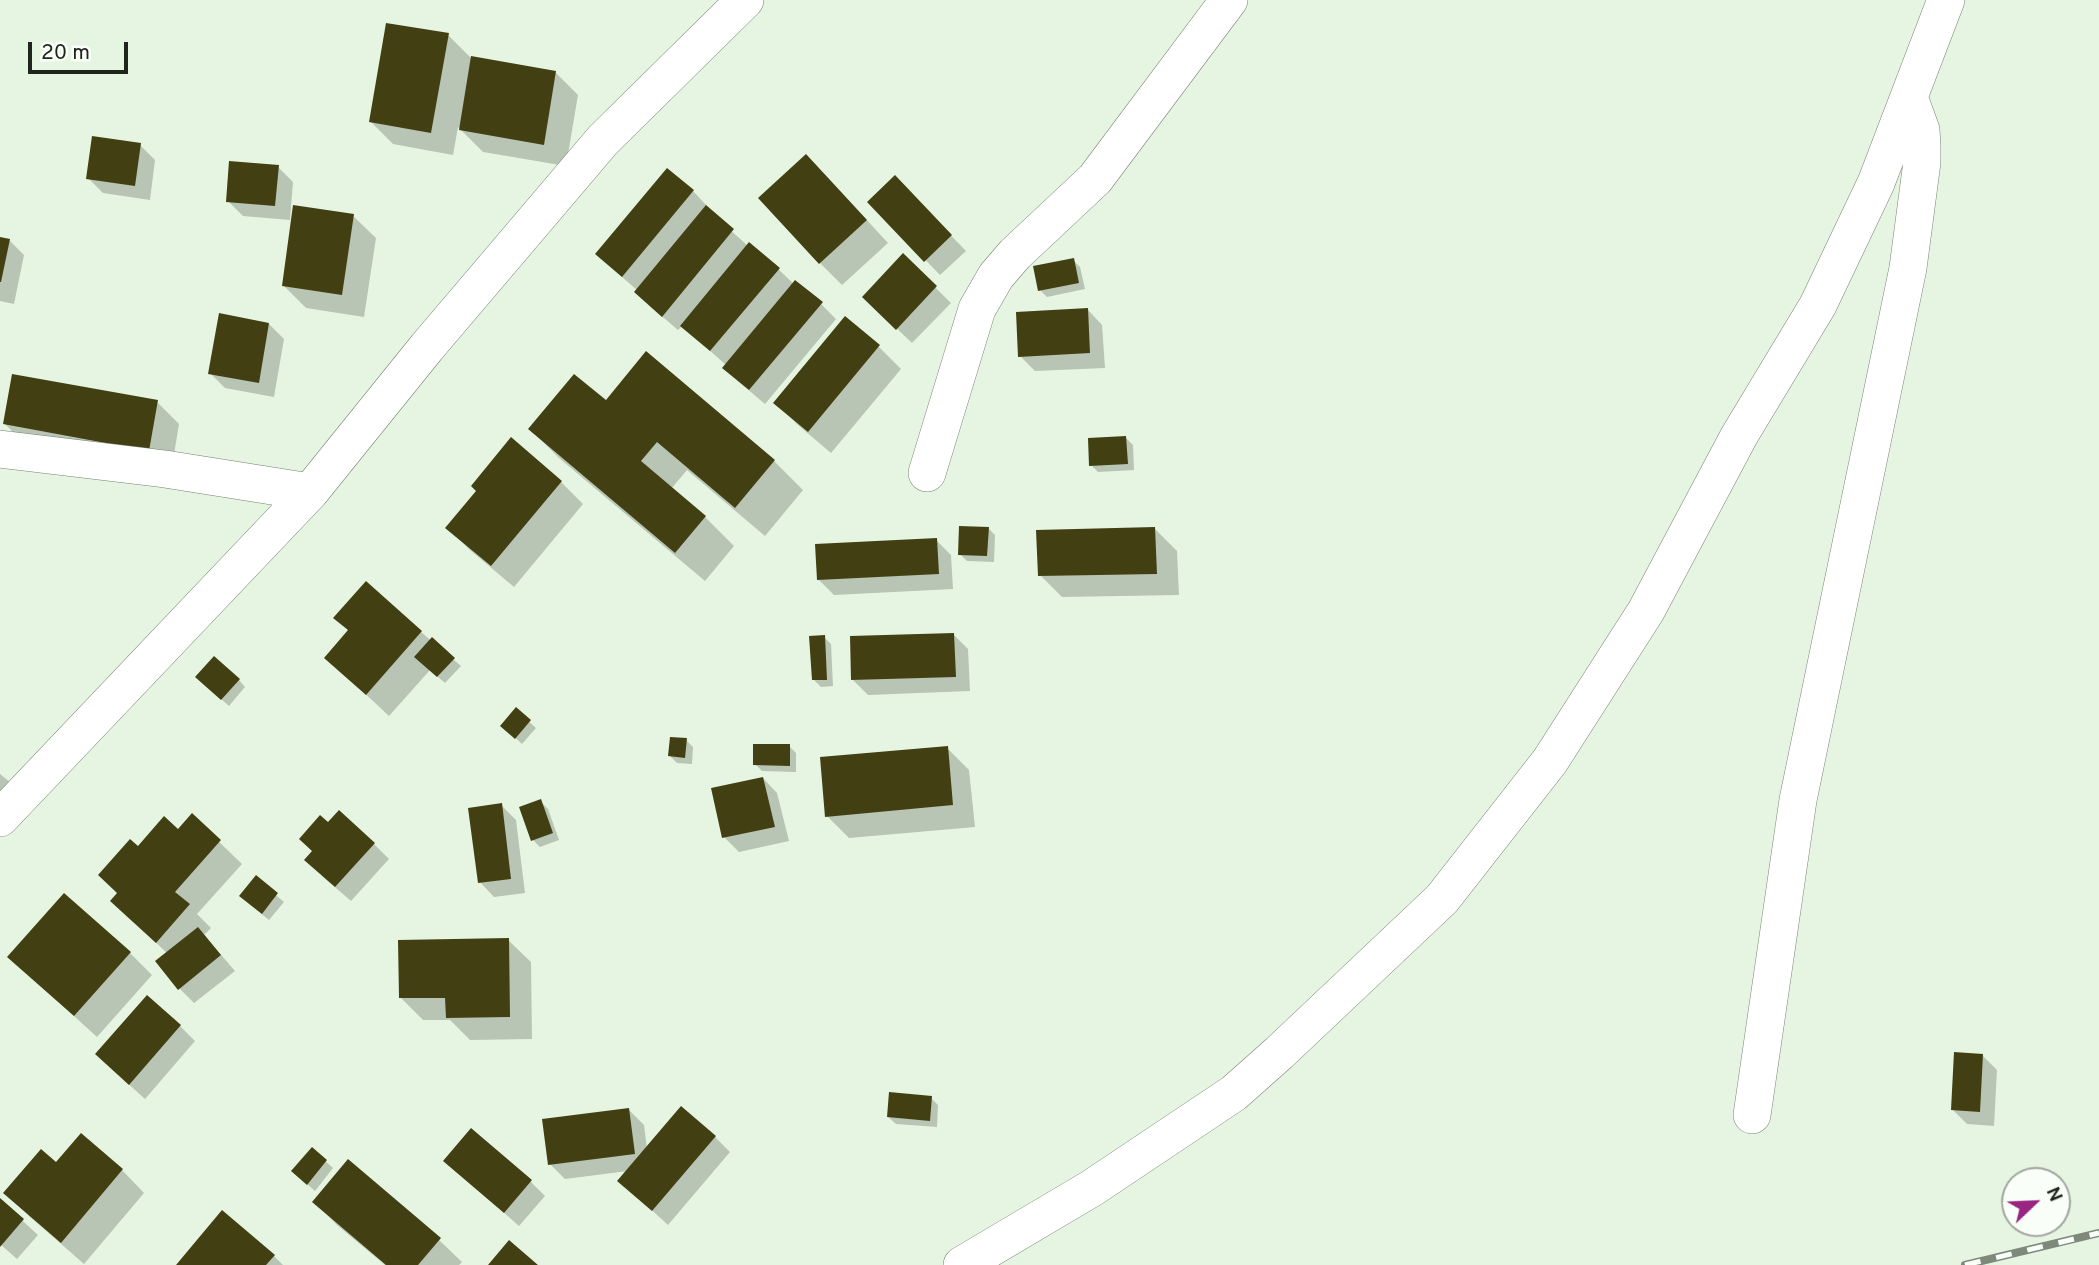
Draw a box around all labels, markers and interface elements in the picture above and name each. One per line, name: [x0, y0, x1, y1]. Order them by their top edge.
scale bar: [32, 28, 131, 72]
text: 20 m: [41, 40, 90, 67]
north arrow: [2001, 1167, 2071, 1237]
text: N: [2040, 1184, 2067, 1206]

